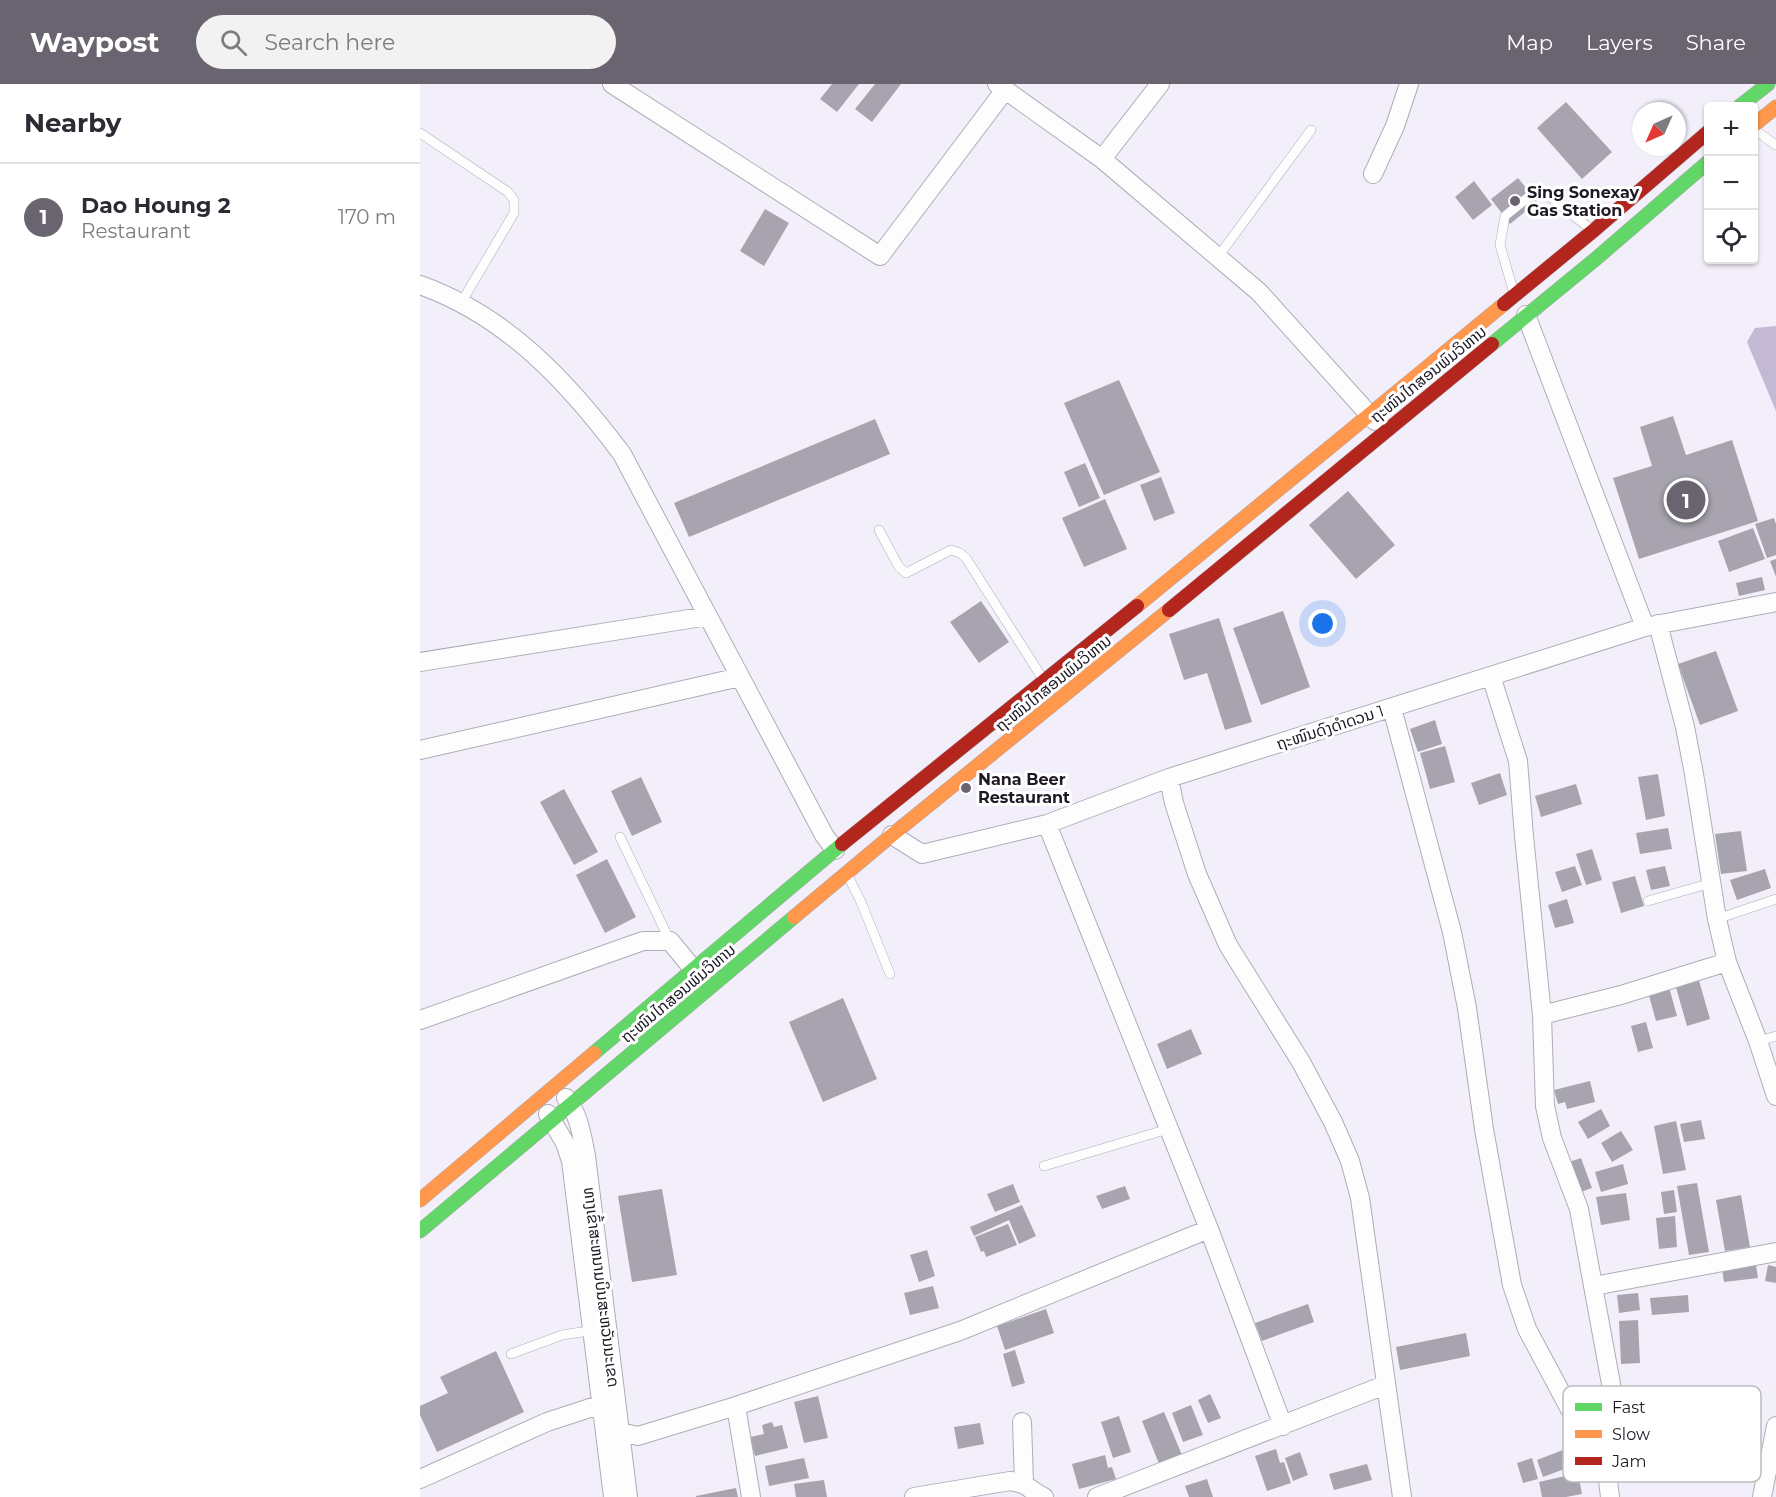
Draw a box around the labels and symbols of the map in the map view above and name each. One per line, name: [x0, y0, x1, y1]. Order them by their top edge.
north arrow: [1632, 102, 1686, 156]
place label: Sing Sonexay Gas Station: [1527, 183, 1640, 220]
marker: Sing Sonexay Gas Station: [1508, 194, 1522, 208]
street label: ຖະໜົນໄກສອນພົມວິຫານ: [1367, 322, 1490, 427]
pin: 1: [1666, 478, 1706, 522]
your location: [1308, 609, 1337, 638]
street label: ຖະໜົນໄກສອນພົມວິຫານ: [992, 631, 1115, 736]
street label: ຖະໜົນດົງດຳດວນ 1: [1274, 701, 1386, 754]
place label: Nana Beer Restaurant: [978, 770, 1070, 807]
marker: Nana Beer Restaurant: [959, 781, 973, 795]
street label: ຖະໜົນໄກສອນພົມວິຫານ: [617, 940, 739, 1047]
street label: ທາງເຂົ້າສະຫນາມບິນສະຫວັນນະເຂດ: [580, 1186, 625, 1388]
legend: [1563, 1386, 1761, 1482]
text: Fast: [1612, 1398, 1646, 1417]
text: Slow: [1612, 1425, 1650, 1444]
text: Jam: [1611, 1452, 1646, 1471]

